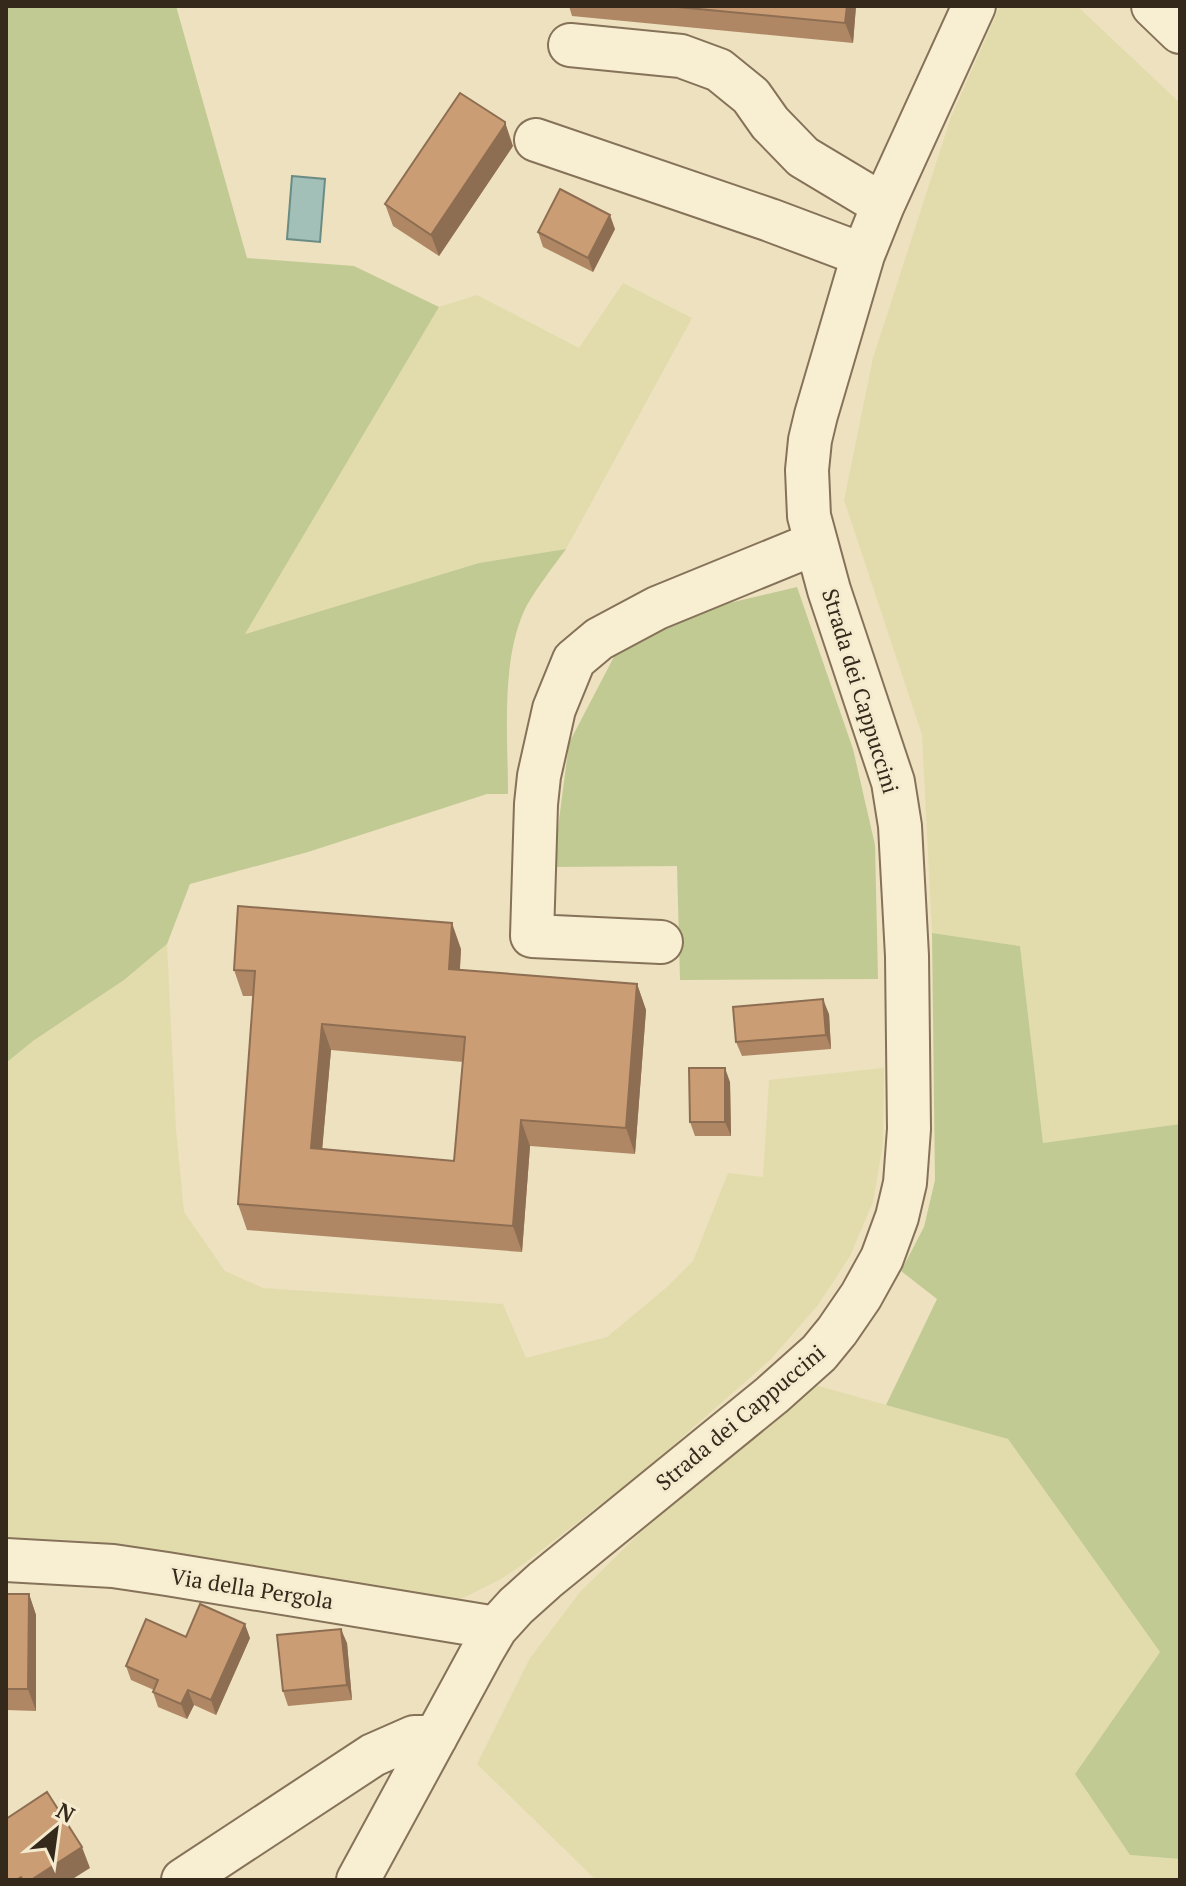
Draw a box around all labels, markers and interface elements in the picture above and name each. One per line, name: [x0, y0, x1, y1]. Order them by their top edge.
street label: Strada dei Cappuccini: [816, 585, 906, 797]
street label: Strada dei Cappuccini: [649, 1338, 831, 1496]
street label: Via della Pergola: [168, 1561, 336, 1615]
north arrow: [16, 1790, 96, 1870]
text: N: [52, 1795, 81, 1829]

